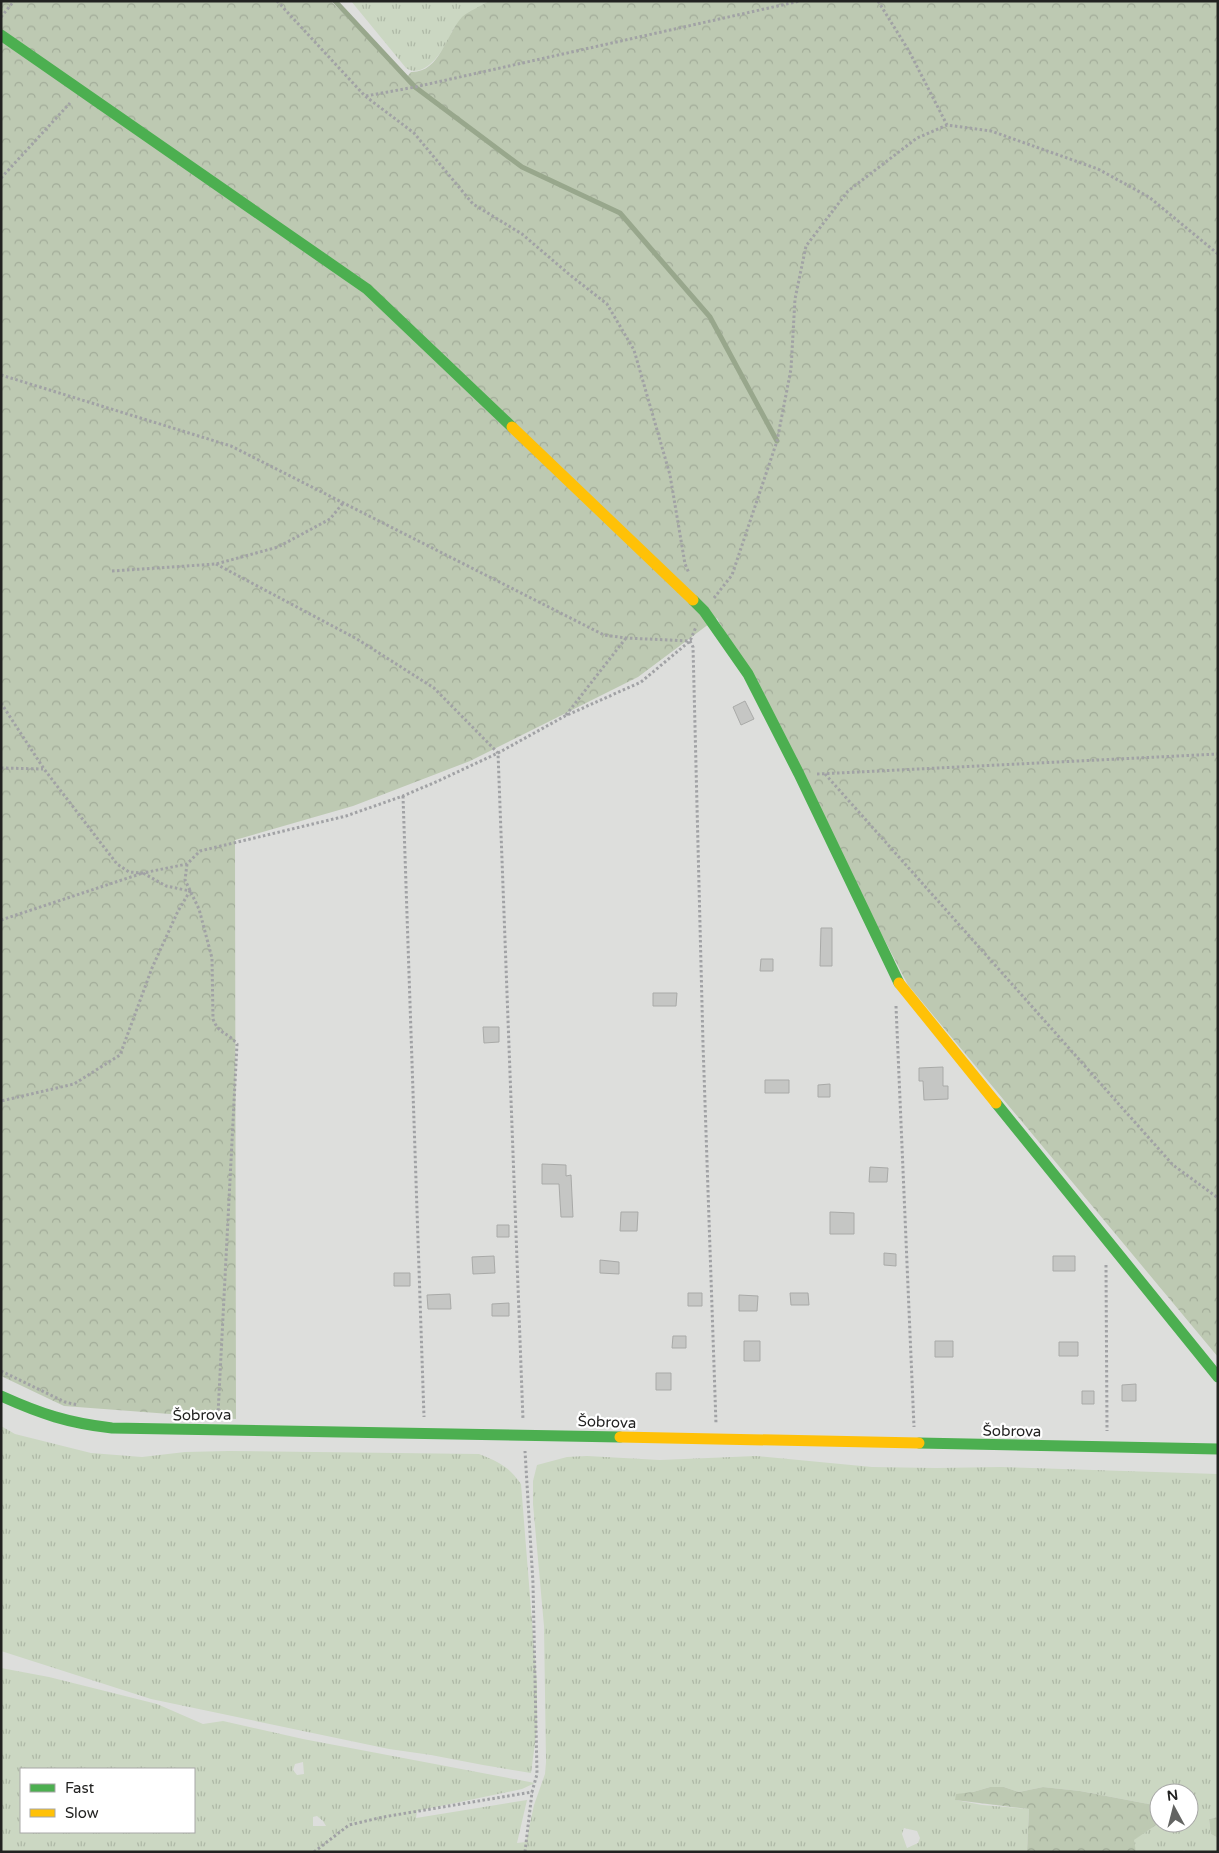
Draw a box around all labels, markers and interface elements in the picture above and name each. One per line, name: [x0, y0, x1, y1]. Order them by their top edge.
street label: Šobrova: [173, 1405, 231, 1425]
street label: Šobrova: [577, 1412, 637, 1432]
street label: Šobrova: [983, 1421, 1041, 1441]
legend: [20, 1768, 195, 1833]
text: Fast: [65, 1779, 95, 1797]
north arrow: [1149, 1783, 1199, 1833]
text: N: [1166, 1786, 1179, 1805]
text: Slow: [65, 1804, 99, 1822]

